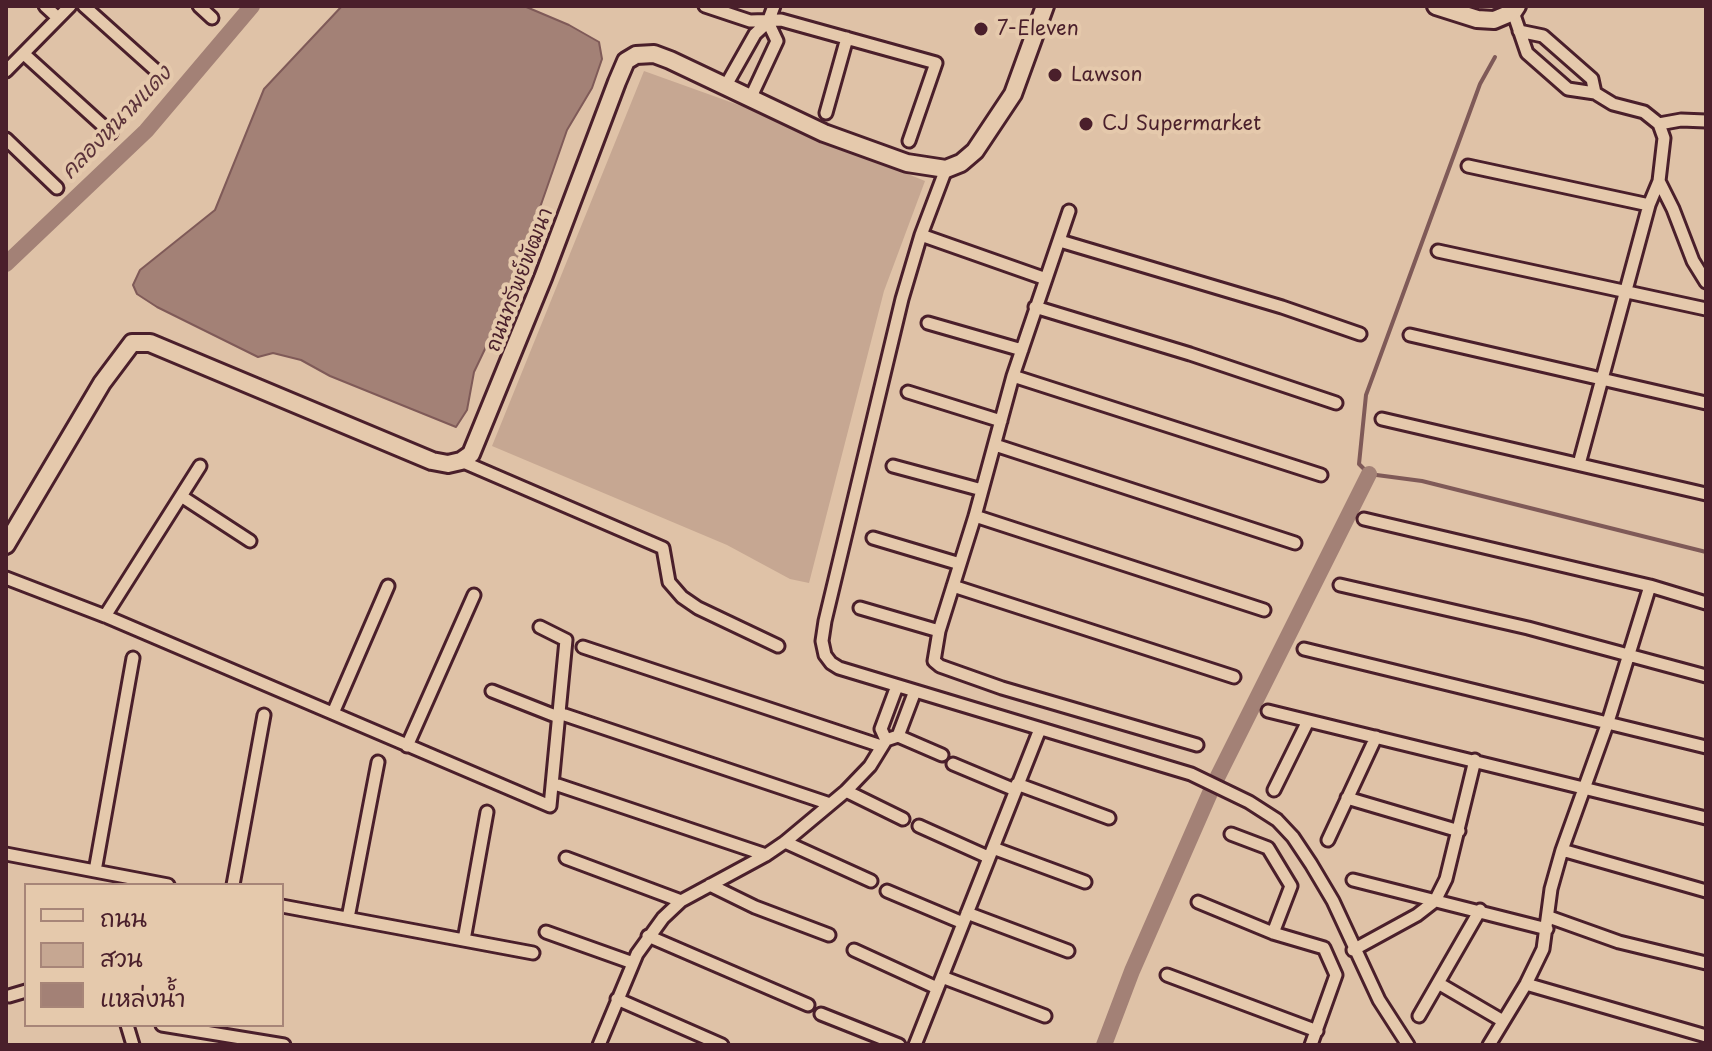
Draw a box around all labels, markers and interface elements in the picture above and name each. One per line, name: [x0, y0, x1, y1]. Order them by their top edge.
place label: 7-Eleven: [997, 17, 1079, 41]
marker: 7-Eleven: [972, 20, 990, 38]
water label: คลองหนามแดง: [56, 61, 178, 185]
place label: Lawson: [1071, 63, 1143, 87]
marker: Lawson: [1046, 66, 1064, 84]
place label: CJ Supermarket: [1102, 112, 1261, 136]
marker: CJ Supermarket: [1077, 115, 1095, 133]
street label: ถนนทรัพย์พัฒนา: [482, 205, 558, 355]
legend: [24, 883, 284, 1027]
text: ถนน: [100, 899, 147, 935]
text: สวน: [100, 939, 143, 975]
text: แหล่งน้ำ: [100, 979, 186, 1015]

